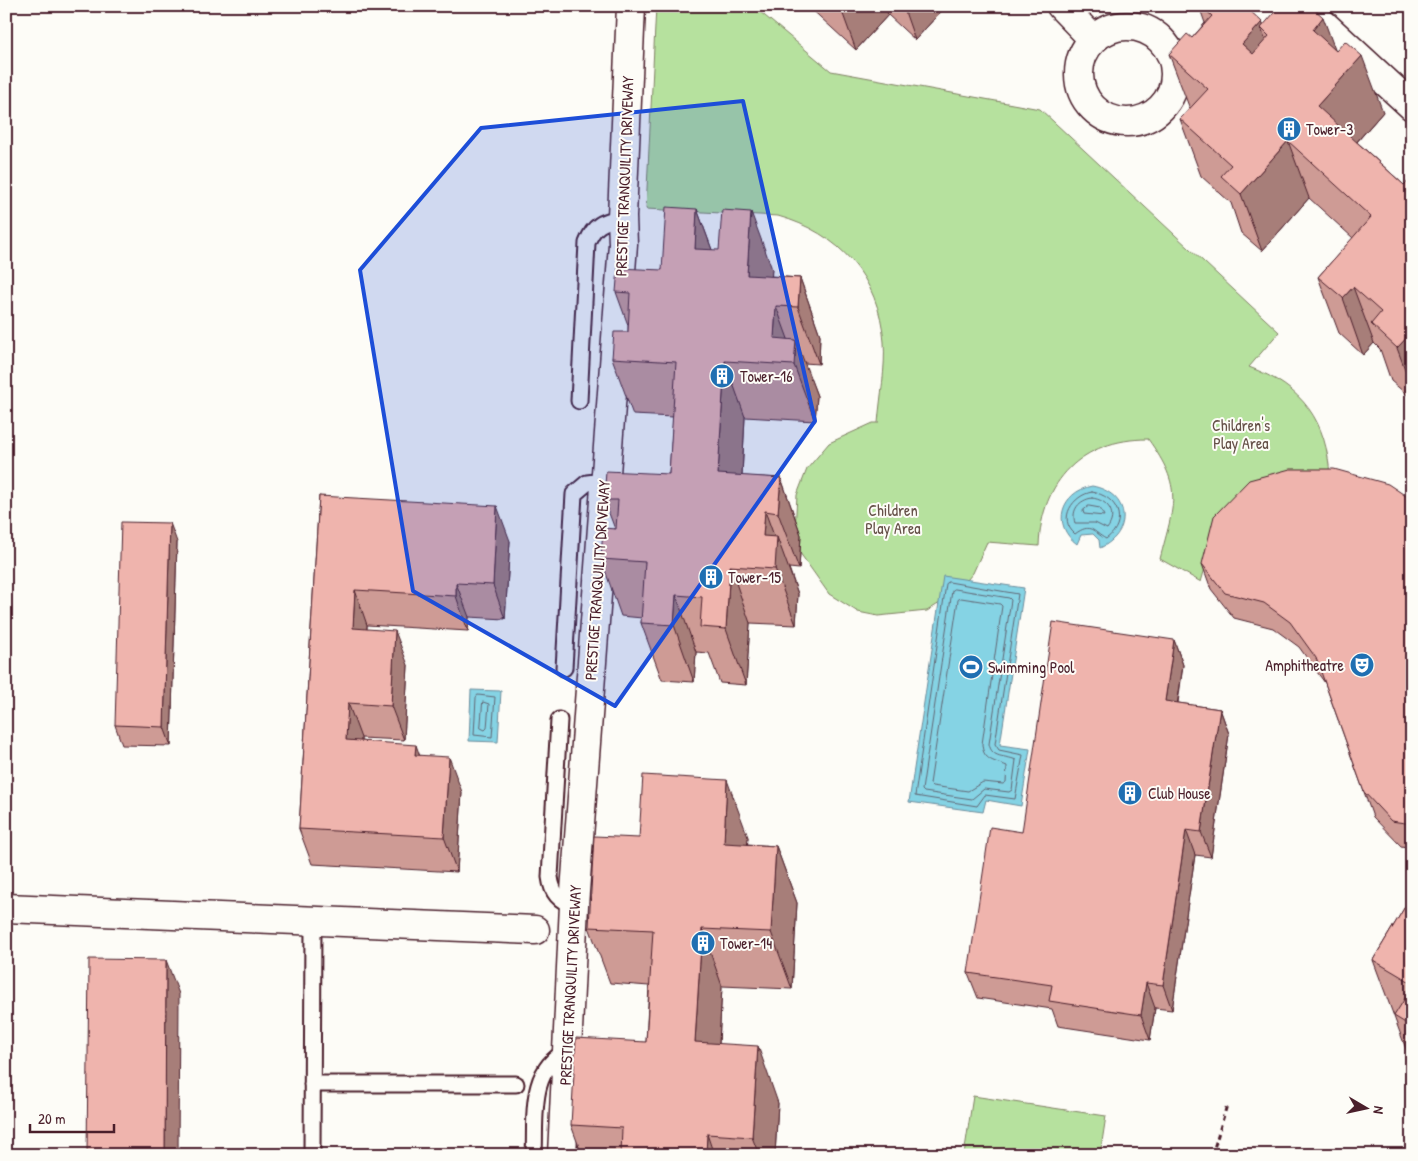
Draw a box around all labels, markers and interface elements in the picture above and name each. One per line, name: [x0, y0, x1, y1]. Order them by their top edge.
street label: PRESTIGE TRANQUILITY DRIVEWAY: [610, 75, 638, 277]
building icon: Tower-3: [1276, 116, 1302, 142]
place label: Tower-3: [1306, 118, 1354, 140]
building icon: Tower-16: [709, 363, 735, 389]
place label: Tower-16: [740, 365, 793, 387]
park label: Children's Play Area: [1212, 414, 1270, 454]
street label: PRESTIGE TRANQUILITY DRIVEWAY: [579, 479, 615, 681]
park label: Children Play Area: [865, 499, 921, 539]
building icon: Tower-15: [698, 564, 724, 590]
place label: Tower-15: [728, 566, 781, 588]
theatre icon: Amphitheatre: [1349, 652, 1375, 678]
sports icon: Swimming Pool: [958, 654, 984, 680]
place label: Amphitheatre: [1265, 654, 1345, 676]
place label: Swimming Pool: [988, 656, 1075, 678]
building icon: Club House: [1117, 780, 1143, 806]
place label: Club House: [1148, 782, 1211, 804]
street label: PRESTIGE TRANQUILITY DRIVEWAY: [554, 884, 586, 1086]
building icon: Tower-14: [690, 930, 716, 956]
place label: Tower-14: [720, 932, 772, 954]
north arrow: [1340, 1084, 1390, 1134]
scale bar: [30, 1101, 114, 1133]
text: N: [1369, 1105, 1389, 1116]
text: 20 m: [38, 1108, 65, 1129]

